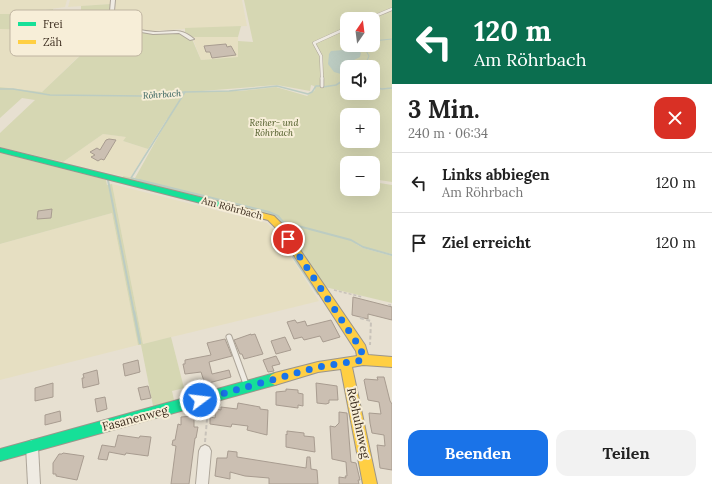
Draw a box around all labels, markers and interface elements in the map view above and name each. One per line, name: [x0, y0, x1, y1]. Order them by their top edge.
legend: [10, 10, 142, 56]
north arrow: [340, 12, 380, 52]
map controls: [340, 12, 380, 196]
text: 120 m: [474, 13, 551, 49]
icon: left: [408, 16, 460, 68]
text: Frei: [43, 17, 63, 31]
text: Zäh: [43, 35, 62, 49]
text: Am Röhrbach: [474, 48, 586, 71]
button: sound: [340, 60, 380, 100]
water label: Röhrbach: [142, 87, 182, 101]
text: 3 Min.: [408, 94, 480, 125]
button: close: [654, 97, 696, 139]
button: +: [340, 108, 380, 148]
park label: Reiher- und Röhrbach: [250, 117, 298, 138]
text: 240 m · 06:34: [408, 125, 488, 142]
button: −: [340, 156, 380, 196]
text: Links abbiegen: [442, 165, 550, 184]
icon: left: [408, 172, 430, 194]
text: 120 m: [656, 173, 696, 192]
text: Am Röhrbach: [442, 184, 523, 201]
street label: Am Röhrbach: [199, 193, 264, 222]
pin: [271, 222, 305, 256]
icon: arrive: [277, 228, 299, 250]
icon: arrive: [408, 232, 430, 254]
text: Ziel erreicht: [442, 233, 531, 252]
text: 120 m: [656, 233, 696, 252]
position arrow: [179, 379, 221, 421]
street label: Rebhuhnweg: [344, 386, 374, 460]
street label: Fasanenweg: [100, 402, 170, 434]
button: Beenden: [408, 430, 548, 476]
button: Teilen: [556, 430, 696, 476]

